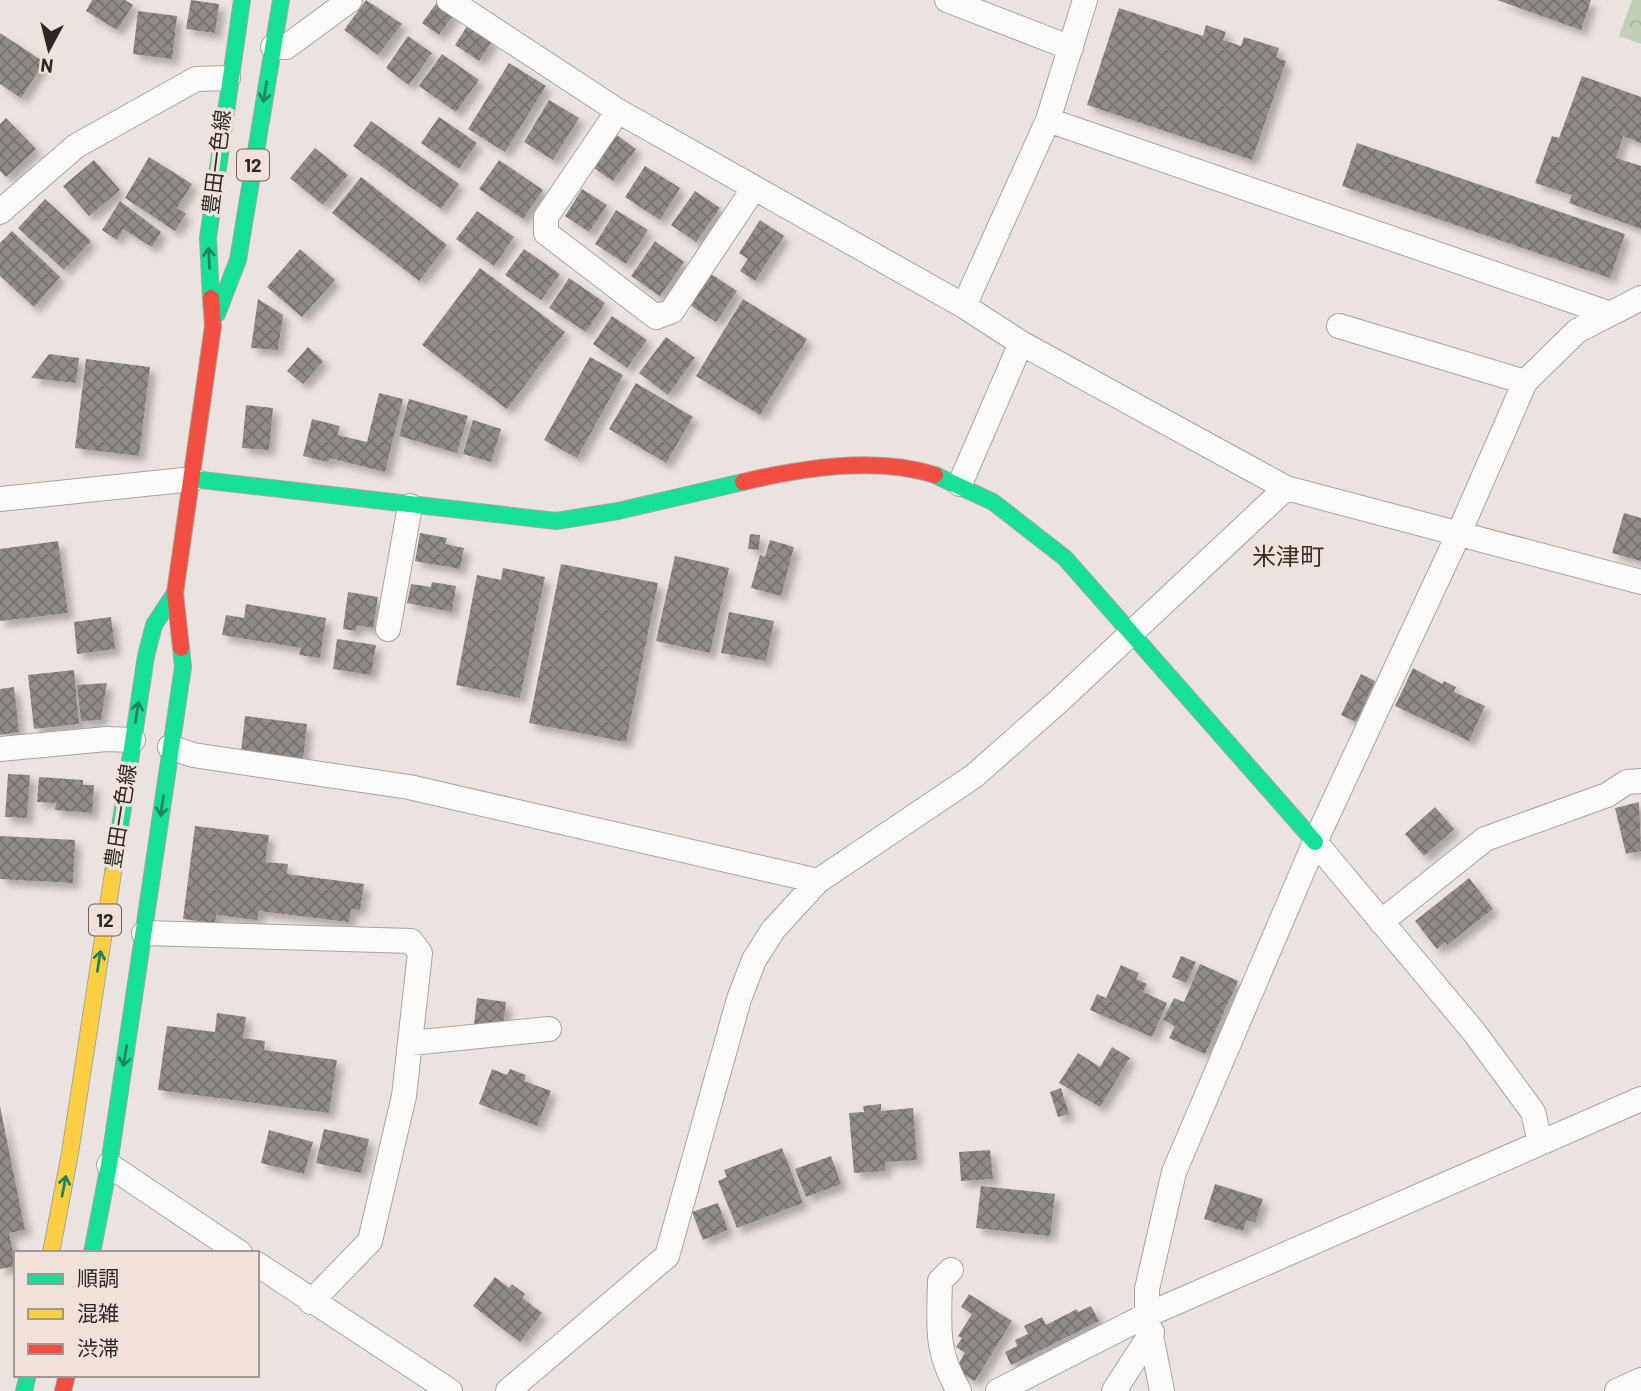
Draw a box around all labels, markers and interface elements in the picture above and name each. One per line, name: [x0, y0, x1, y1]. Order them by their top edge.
north arrow: [14, 14, 84, 84]
text: N: [39, 54, 55, 79]
one-way arrow: [258, 80, 271, 102]
street label: 豊田一色線: [197, 108, 234, 215]
road number: 12: [237, 150, 269, 181]
one-way arrow: [202, 247, 215, 270]
district label: 米津町: [1252, 541, 1324, 570]
one-way arrow: [131, 701, 144, 724]
street label: 豊田一色線: [99, 762, 140, 870]
one-way arrow: [155, 795, 168, 817]
road number: 12: [89, 904, 121, 936]
one-way arrow: [93, 950, 106, 973]
one-way arrow: [118, 1044, 131, 1067]
one-way arrow: [58, 1175, 71, 1198]
legend: [14, 1251, 259, 1377]
text: 順調: [77, 1265, 119, 1290]
text: 混雑: [77, 1300, 119, 1325]
text: 渋滞: [77, 1335, 119, 1360]

